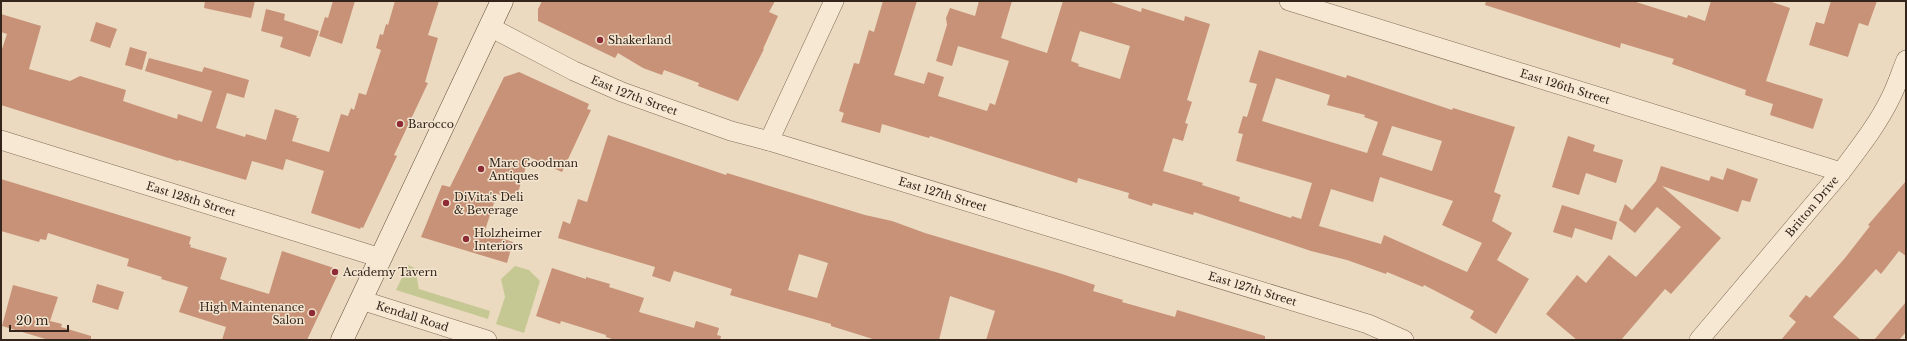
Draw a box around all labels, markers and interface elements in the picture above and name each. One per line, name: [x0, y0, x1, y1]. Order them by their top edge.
place label: Shakerland: [608, 33, 672, 47]
marker: Shakerland: [595, 35, 605, 45]
street label: East 126th Street: [1518, 66, 1612, 107]
street label: East 127th Street: [589, 72, 680, 119]
place label: Barocco: [408, 117, 454, 131]
marker: Barocco: [395, 119, 405, 129]
place label: Marc Goodman Antiques: [488, 156, 579, 183]
marker: Marc Goodman Antiques: [476, 164, 486, 174]
street label: Britton Drive: [1782, 173, 1842, 240]
street label: East 127th Street: [897, 174, 990, 214]
street label: East 128th Street: [145, 179, 238, 220]
place label: DiVita's Deli & Beverage: [454, 190, 524, 217]
marker: DiVita's Deli & Beverage: [441, 198, 451, 208]
place label: Holzheimer Interiors: [474, 226, 543, 253]
marker: Holzheimer Interiors: [461, 234, 471, 244]
place label: Academy Tavern: [342, 265, 438, 279]
marker: Academy Tavern: [330, 267, 340, 277]
street label: East 127th Street: [1207, 269, 1299, 309]
street label: Kendall Road: [374, 298, 451, 335]
place label: High Maintenance Salon: [199, 300, 304, 327]
scale bar: [10, 307, 68, 333]
marker: High Maintenance Salon: [307, 308, 317, 318]
text: 20 m: [16, 313, 48, 328]

